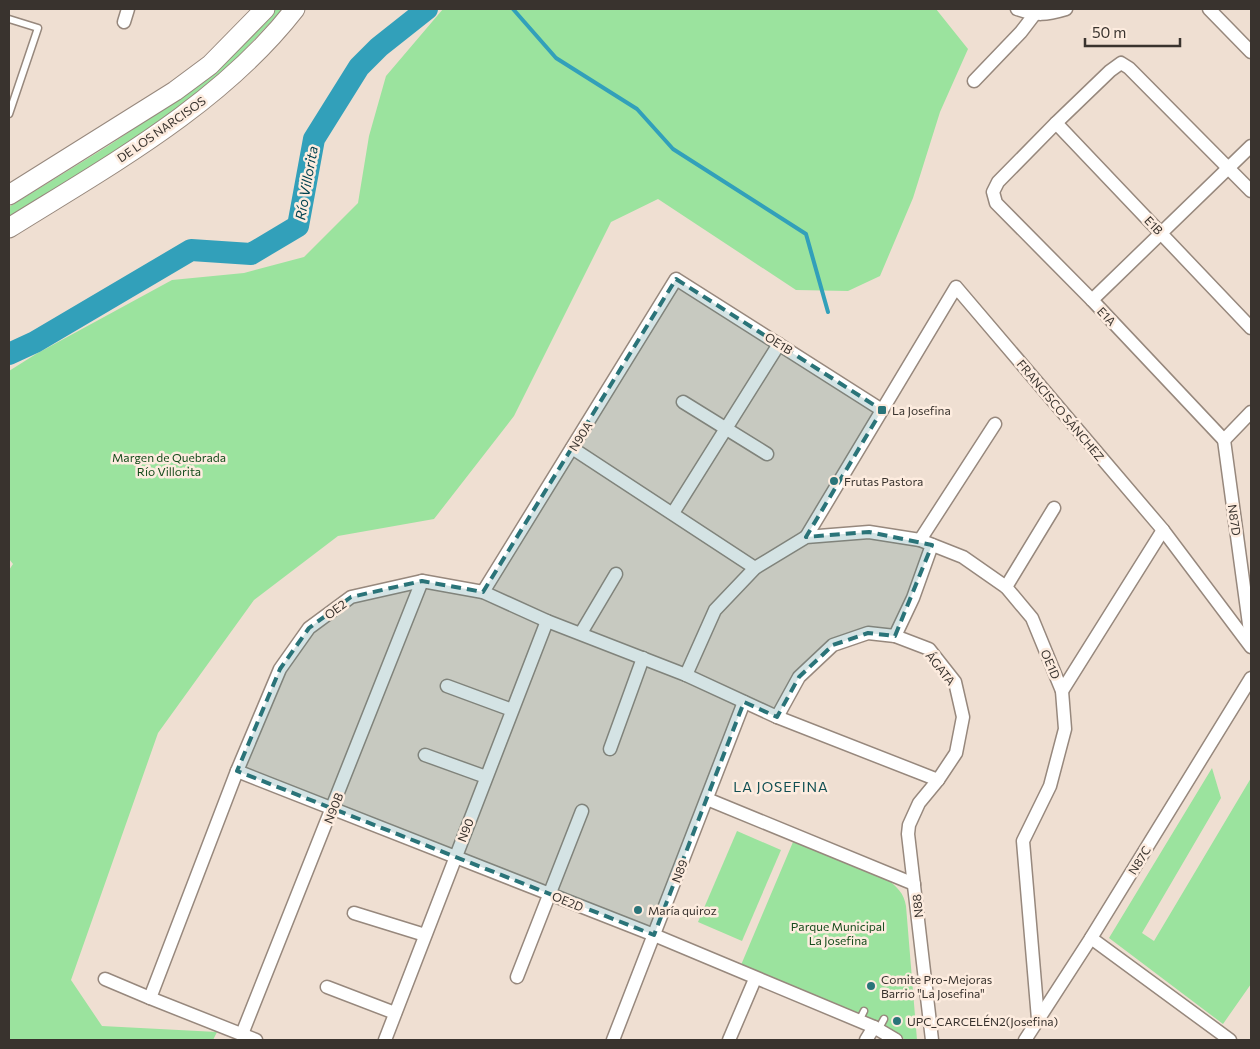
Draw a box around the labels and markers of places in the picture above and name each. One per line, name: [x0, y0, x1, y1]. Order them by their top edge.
place label: La Josefina: [892, 403, 951, 418]
marker: La Josefina: [876, 404, 888, 416]
place label: Frutas Pastora: [844, 474, 923, 488]
marker: Frutas Pastora: [828, 475, 840, 487]
place label: María quiroz: [648, 903, 717, 917]
marker: María quiroz: [632, 904, 644, 916]
place label: Comite Pro-Mejoras Barrio "La Josefina": [881, 972, 992, 1001]
marker: Comite Pro-Mejoras Barrio "La Josefina": [865, 980, 877, 992]
place label: UPC_CARCELÉN2(Josefina): [907, 1014, 1058, 1029]
marker: UPC_CARCELÉN2(Josefina): [891, 1015, 903, 1027]

